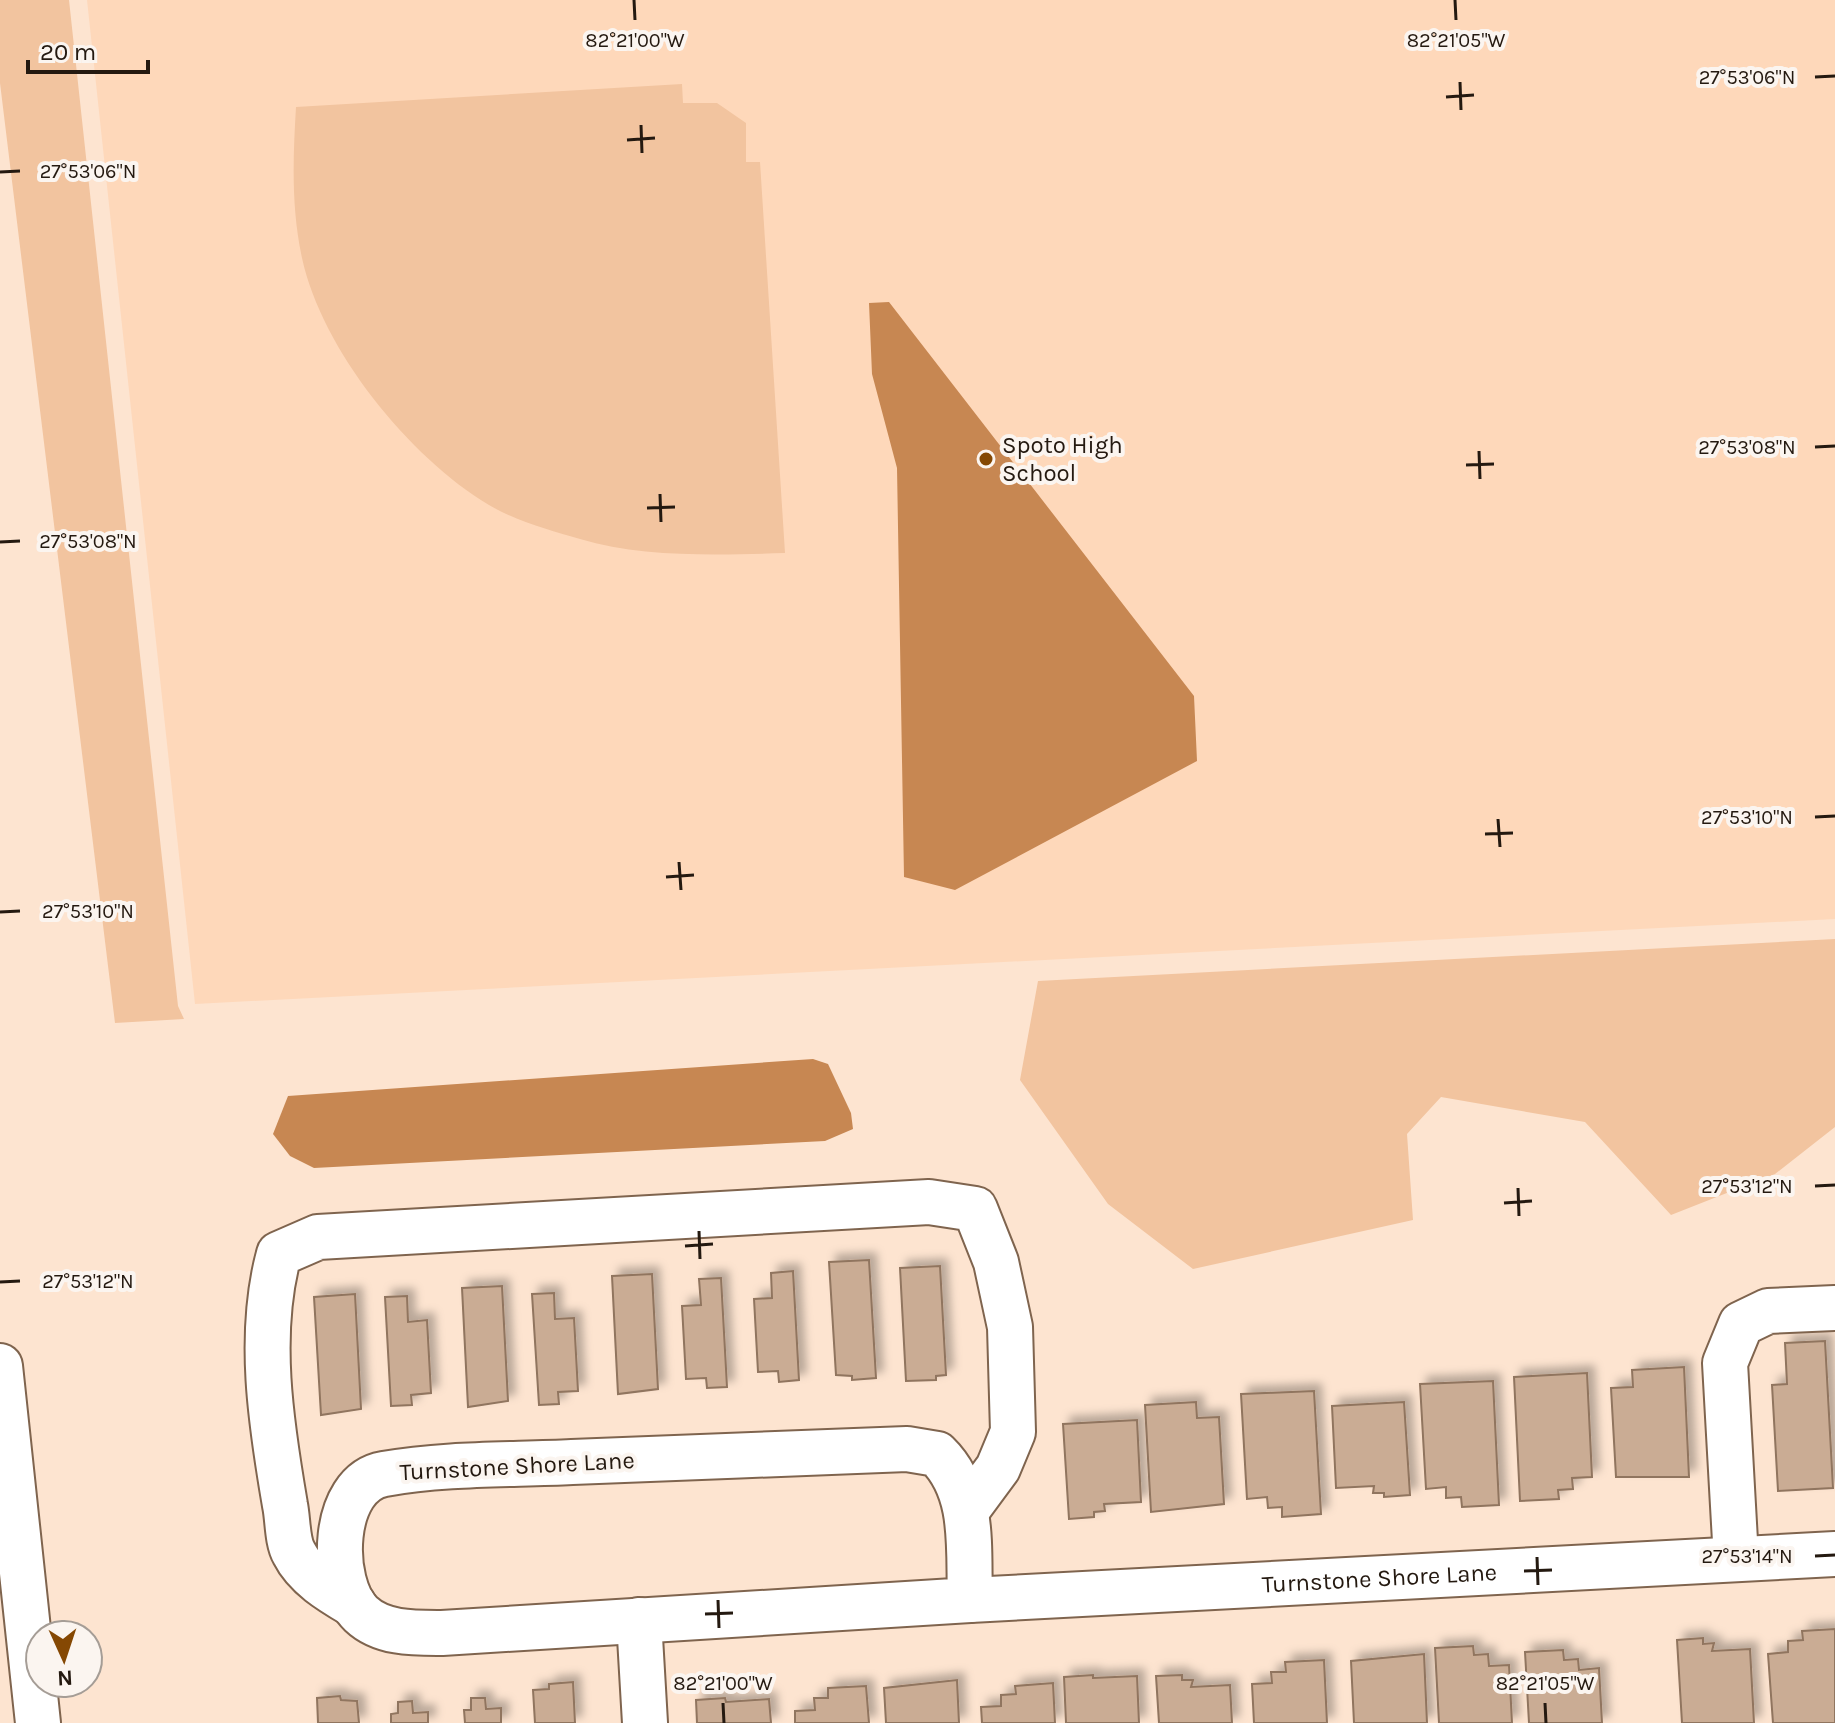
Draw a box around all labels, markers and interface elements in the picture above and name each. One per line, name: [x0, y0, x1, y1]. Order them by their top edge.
scale bar: [28, 24, 148, 74]
text: 82°21'00"W: [585, 29, 685, 52]
text: 82°21'05"W: [1407, 29, 1505, 52]
text: 20 m: [40, 38, 96, 66]
text: 27°53'06"N: [1699, 66, 1795, 89]
text: 27°53'06"N: [40, 160, 136, 183]
place label: Spoto High School: [1002, 431, 1123, 487]
text: 27°53'08"N: [1698, 436, 1796, 459]
marker: Spoto High School: [977, 450, 995, 468]
text: 27°53'08"N: [39, 530, 137, 553]
text: 27°53'10"N: [1701, 806, 1793, 829]
text: 27°53'10"N: [42, 900, 134, 923]
text: 27°53'12"N: [1701, 1175, 1793, 1198]
text: 27°53'12"N: [42, 1270, 134, 1293]
street label: Turnstone Shore Lane: [399, 1446, 635, 1486]
text: 27°53'14"N: [1701, 1545, 1793, 1568]
street label: Turnstone Shore Lane: [1261, 1558, 1498, 1598]
north arrow: [24, 1619, 104, 1699]
text: N: [56, 1665, 74, 1691]
text: 82°21'00"W: [673, 1672, 773, 1695]
text: 82°21'05"W: [1496, 1672, 1594, 1695]

